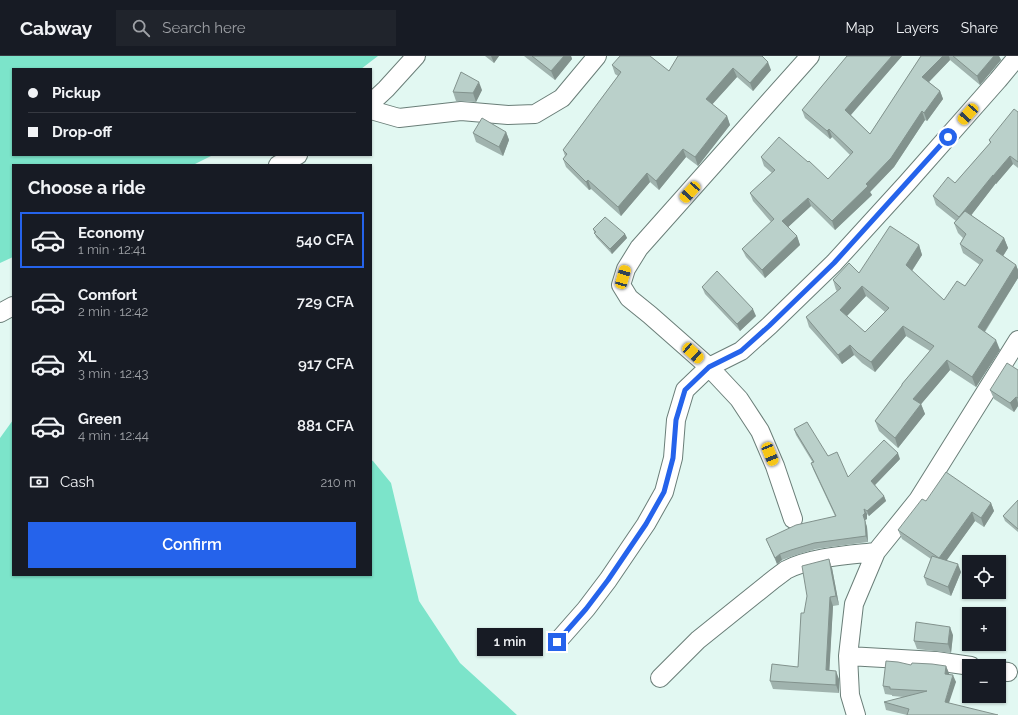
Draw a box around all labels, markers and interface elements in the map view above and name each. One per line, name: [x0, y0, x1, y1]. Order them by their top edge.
search box: [116, 10, 396, 46]
text: Cabway: [20, 17, 92, 39]
icon: search: [130, 17, 152, 39]
text: Search here: [162, 19, 246, 37]
text: Map: [846, 20, 874, 36]
text: Layers: [896, 20, 939, 36]
text: Share: [961, 20, 998, 36]
text: Pickup: [52, 84, 101, 102]
car: [956, 101, 980, 127]
text: Drop-off: [52, 123, 112, 141]
route start: [939, 128, 957, 146]
text: Choose a ride: [28, 177, 146, 198]
car: [678, 179, 702, 205]
icon: car: [30, 222, 66, 258]
text: Economy: [78, 224, 145, 242]
text: 540 CFA: [296, 231, 354, 249]
text: 1 min · 12:41: [78, 242, 146, 257]
car: [614, 264, 632, 290]
icon: car: [30, 284, 66, 320]
text: Comfort: [78, 286, 137, 304]
text: 729 CFA: [297, 293, 354, 311]
text: 2 min · 12:42: [78, 304, 148, 319]
car: [680, 341, 706, 365]
icon: car: [30, 346, 66, 382]
text: XL: [78, 348, 96, 366]
text: 917 CFA: [298, 355, 354, 373]
text: 3 min · 12:43: [78, 366, 149, 381]
icon: car: [30, 408, 66, 444]
text: Green: [78, 410, 122, 428]
text: 881 CFA: [297, 417, 354, 435]
text: 4 min · 12:44: [78, 428, 149, 443]
car: [760, 441, 780, 467]
icon: cash: [28, 471, 50, 493]
text: Cash: [60, 473, 94, 491]
text: 210 m: [320, 475, 356, 490]
button: Confirm: [28, 522, 356, 568]
map controls: [962, 555, 1006, 703]
button: locate: [962, 555, 1006, 599]
button: +: [962, 607, 1006, 651]
callout: 1 min: [477, 628, 543, 656]
route end: [548, 633, 566, 651]
text: 1 min: [494, 634, 526, 649]
button: −: [962, 659, 1006, 703]

